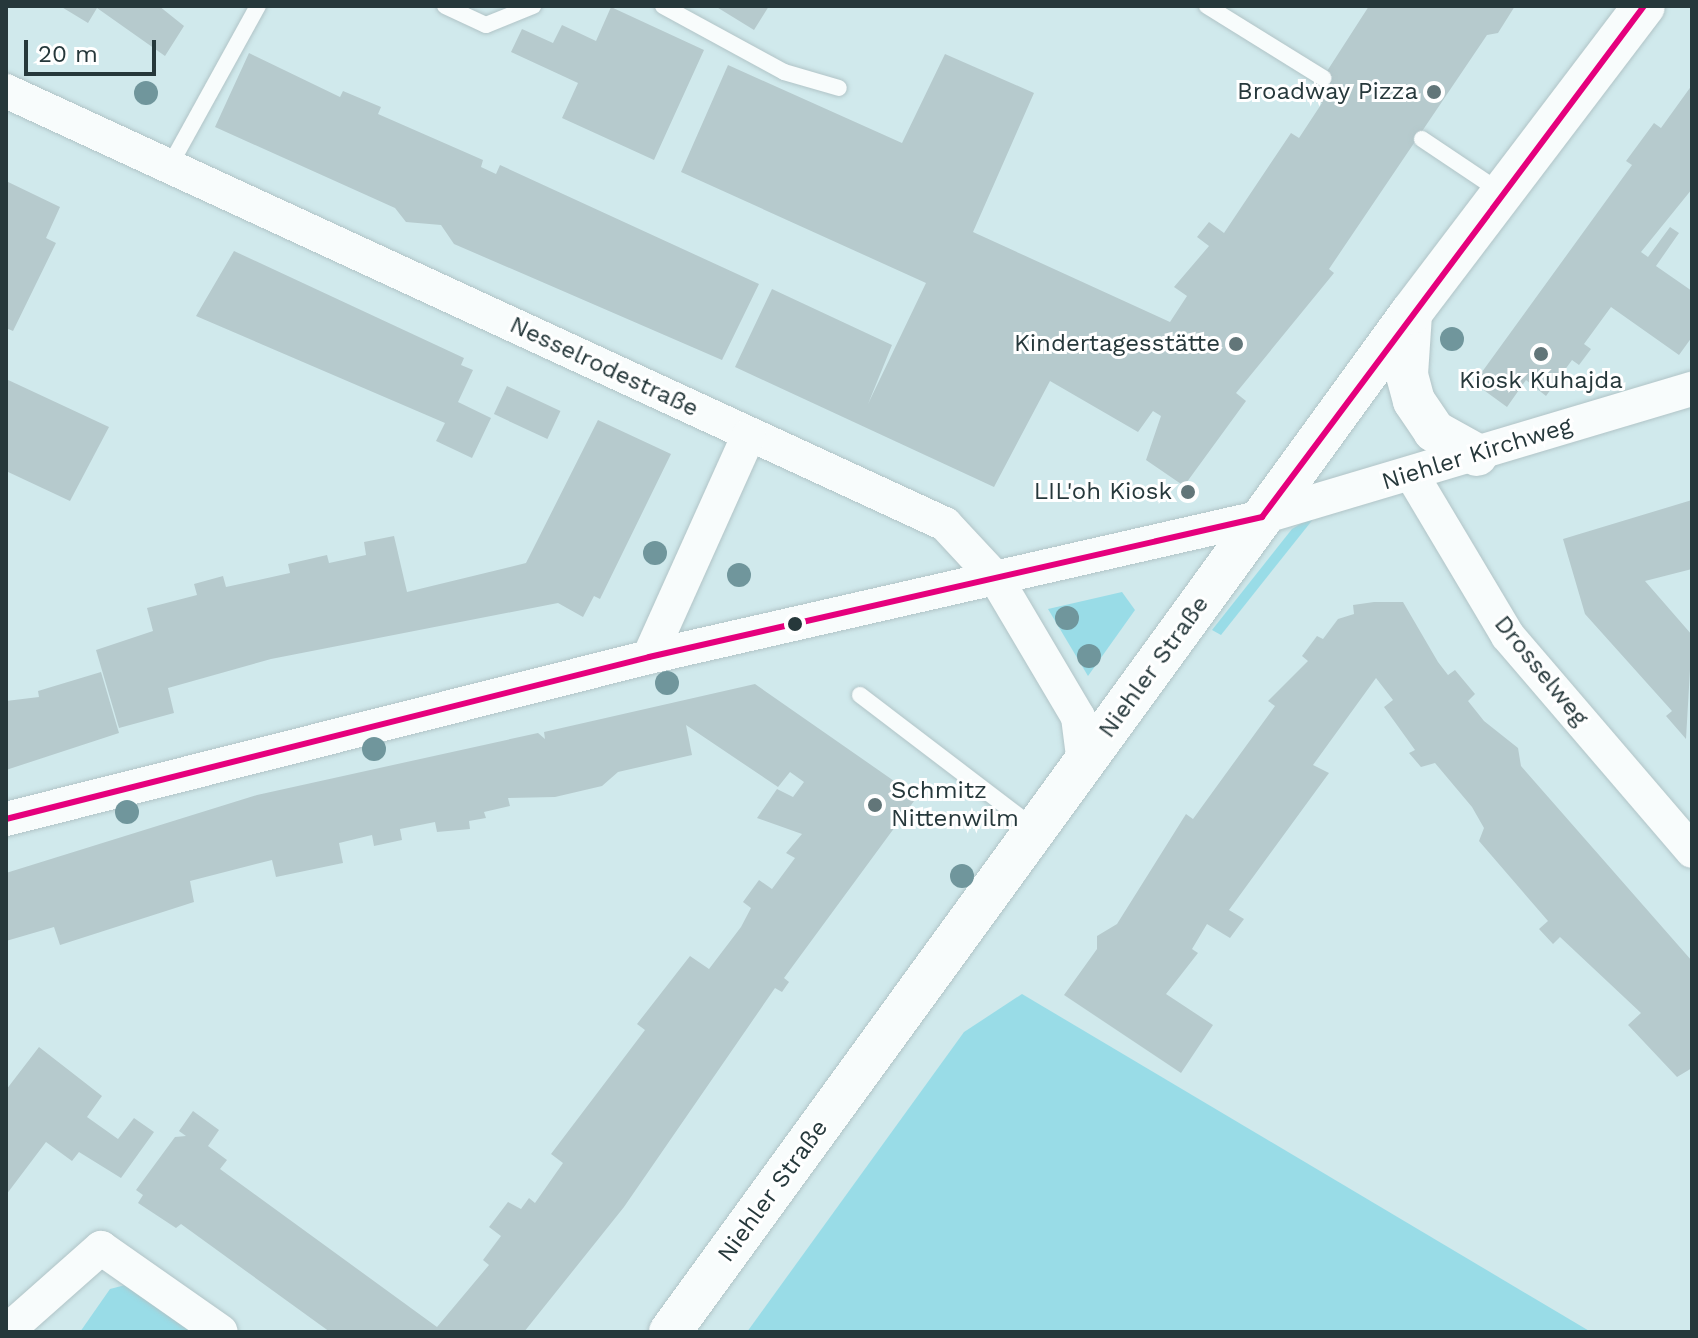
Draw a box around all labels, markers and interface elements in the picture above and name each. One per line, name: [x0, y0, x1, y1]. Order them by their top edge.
scale bar: [28, 24, 160, 74]
text: 20 m: [38, 40, 98, 68]
place label: Broadway Pizza: [1236, 78, 1418, 106]
marker: Broadway Pizza: [1425, 83, 1443, 101]
street label: Nesselrodestraße: [505, 311, 703, 423]
place label: Kindertagesstätte: [1014, 330, 1220, 358]
marker: Kindertagesstätte: [1227, 335, 1245, 353]
marker: Kiosk Kuhajda: [1532, 345, 1550, 363]
place label: Kiosk Kuhajda: [1459, 367, 1623, 395]
street label: Niehler Kirchweg: [1378, 411, 1576, 497]
place label: LIL'oh Kiosk: [1034, 478, 1172, 506]
marker: LIL'oh Kiosk: [1179, 483, 1197, 501]
street label: Niehler Straße: [1093, 590, 1215, 744]
street label: Drosselweg: [1488, 610, 1594, 732]
unlabelled marker: [787, 616, 803, 632]
place label: Schmitz Nittenwilm: [891, 777, 1019, 833]
marker: Schmitz Nittenwilm: [866, 796, 884, 814]
street label: Niehler Straße: [712, 1114, 834, 1268]

